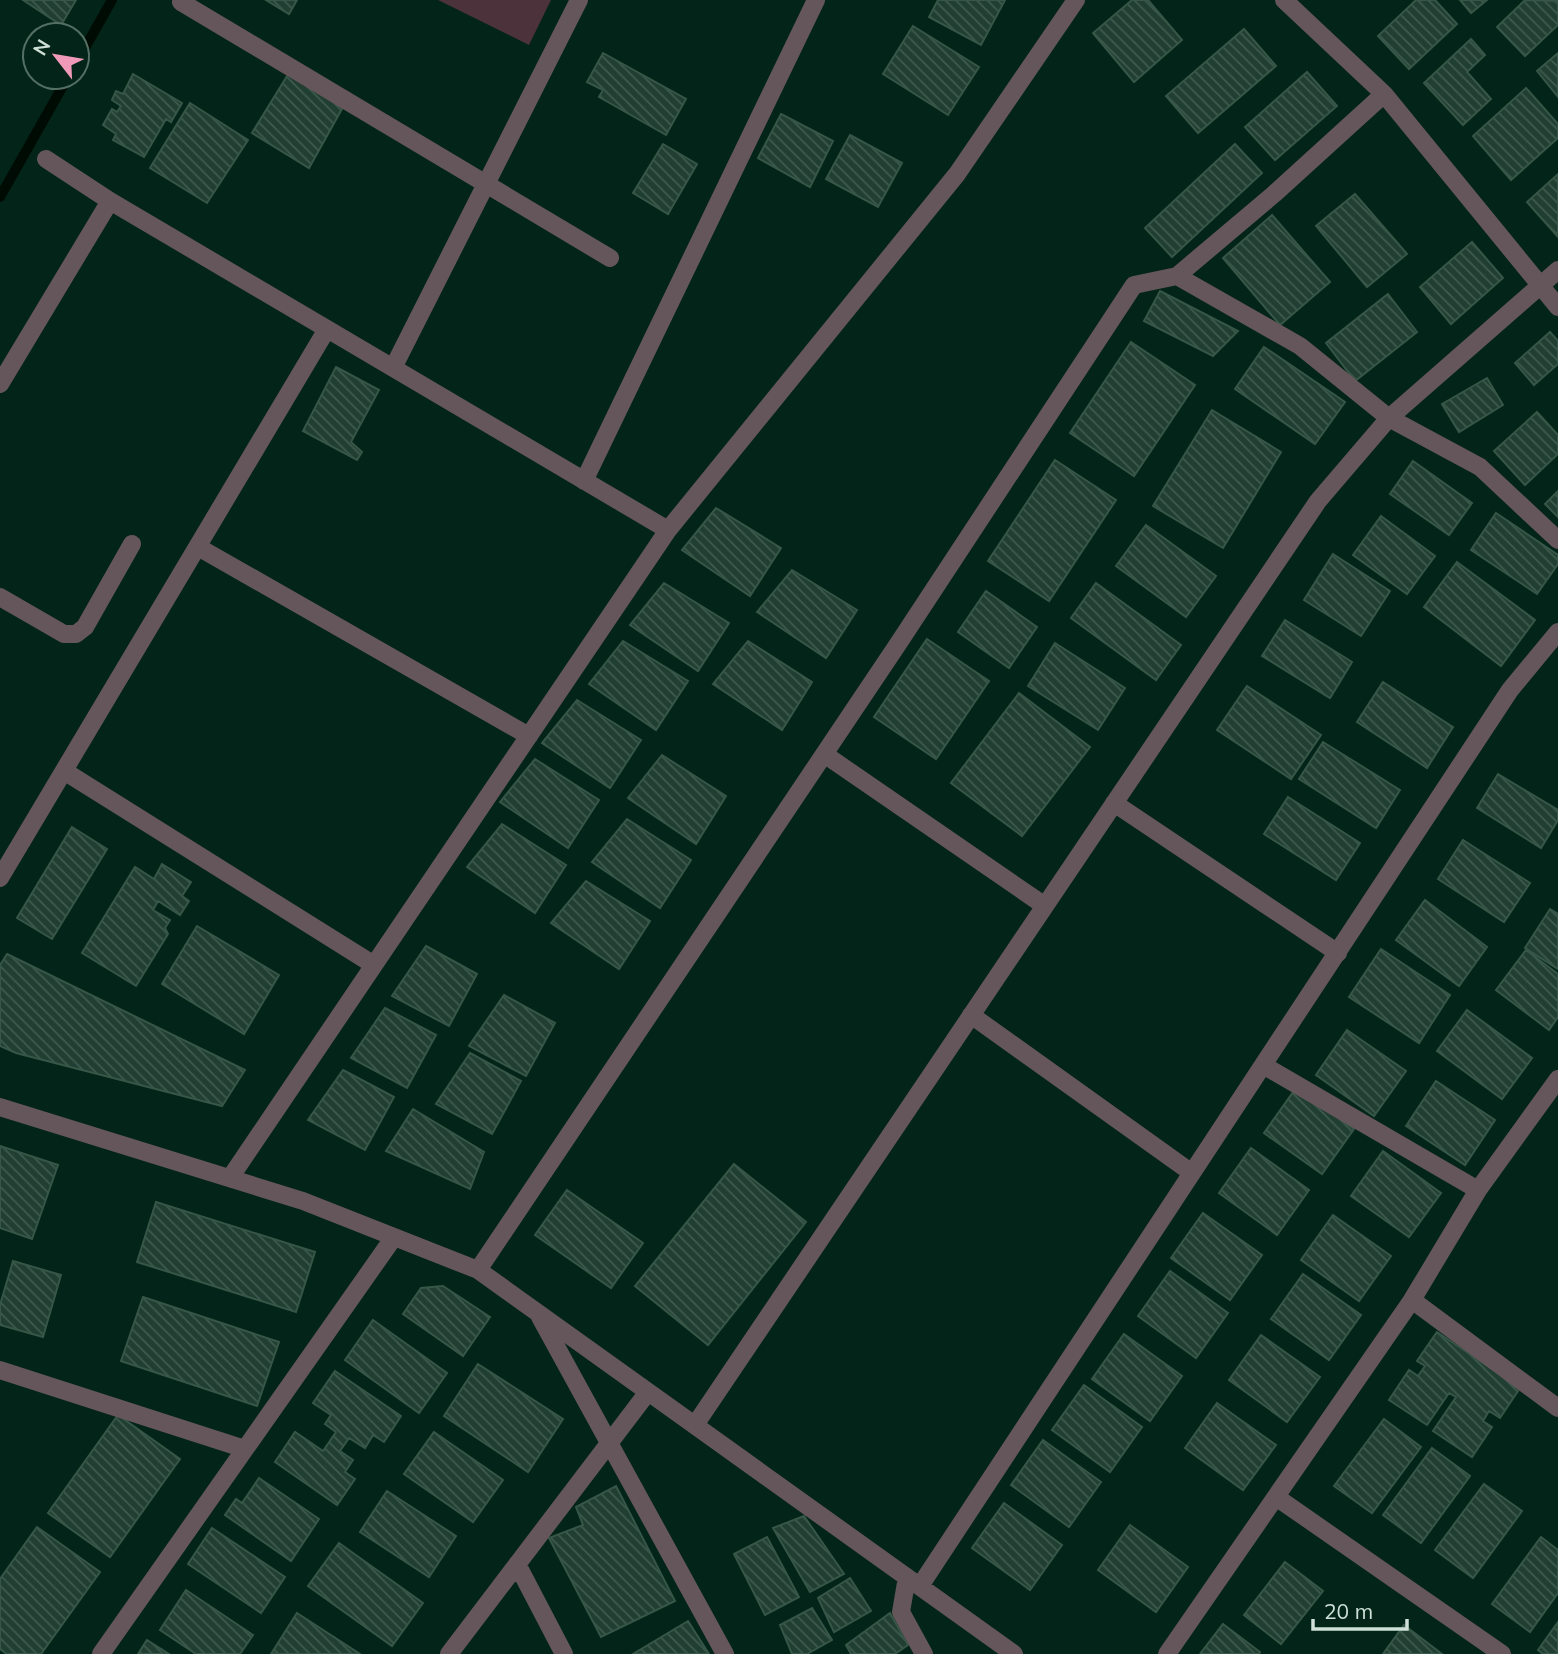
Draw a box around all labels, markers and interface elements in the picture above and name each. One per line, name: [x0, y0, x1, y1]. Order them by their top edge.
north arrow: [21, 21, 91, 91]
text: N: [27, 35, 55, 60]
scale bar: [1313, 1588, 1408, 1632]
text: 20 m: [1324, 1598, 1373, 1624]

